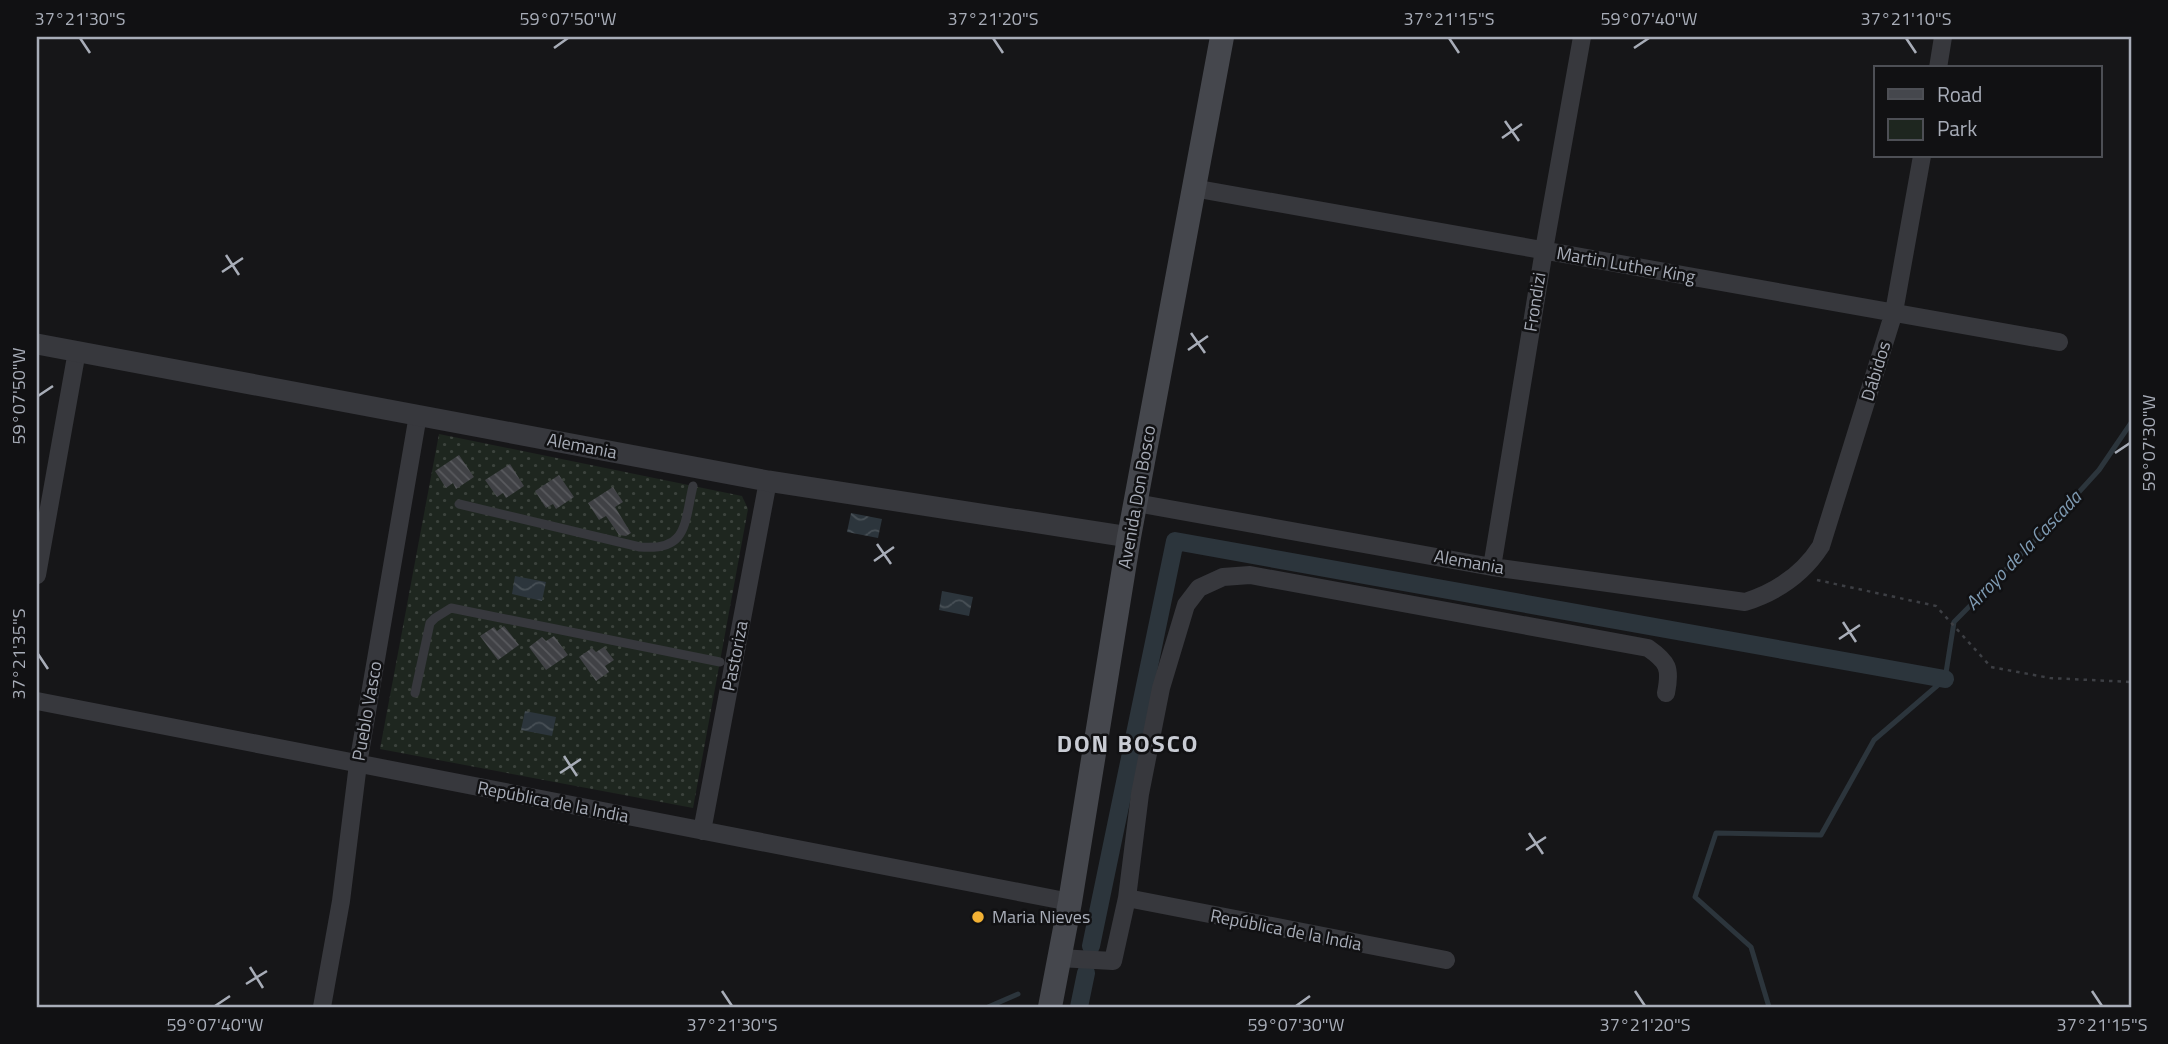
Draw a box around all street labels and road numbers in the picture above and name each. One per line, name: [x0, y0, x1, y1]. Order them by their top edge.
street label: Martin Luther King: [1554, 239, 1698, 290]
street label: Frondizi: [1516, 270, 1553, 334]
street label: Dábidos: [1854, 338, 1897, 404]
street label: Avenida Don Bosco: [1111, 423, 1162, 571]
street label: Alemania: [545, 426, 619, 466]
street label: Alemania: [1432, 542, 1506, 581]
street label: Pastoriza: [714, 618, 755, 693]
street label: Pueblo Vasco: [344, 659, 389, 763]
street label: República de la India: [475, 774, 631, 829]
street label: República de la India: [1208, 902, 1364, 957]

